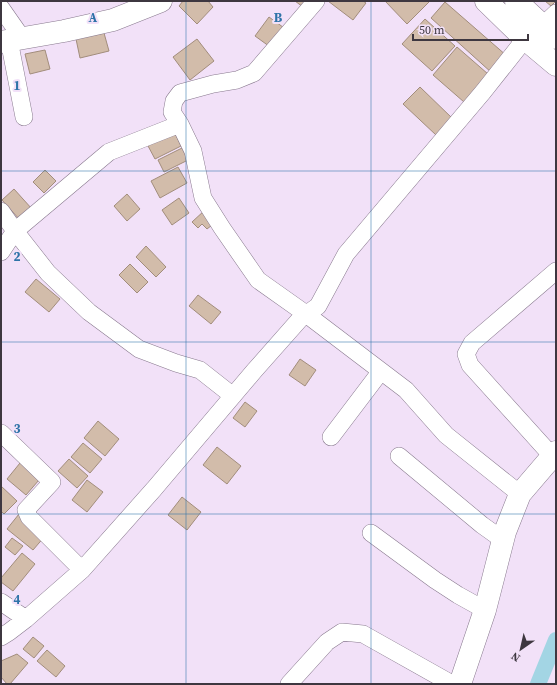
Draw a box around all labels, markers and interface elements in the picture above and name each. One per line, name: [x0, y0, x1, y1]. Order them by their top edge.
text: A: [89, 9, 98, 26]
text: B: [274, 9, 283, 26]
scale bar: [413, 16, 528, 42]
text: 50 m: [419, 22, 445, 38]
text: 1: [13, 77, 21, 94]
text: 2: [13, 248, 21, 265]
text: 3: [13, 420, 21, 437]
text: 4: [13, 591, 21, 608]
north arrow: [501, 629, 541, 669]
text: N: [508, 648, 523, 665]

